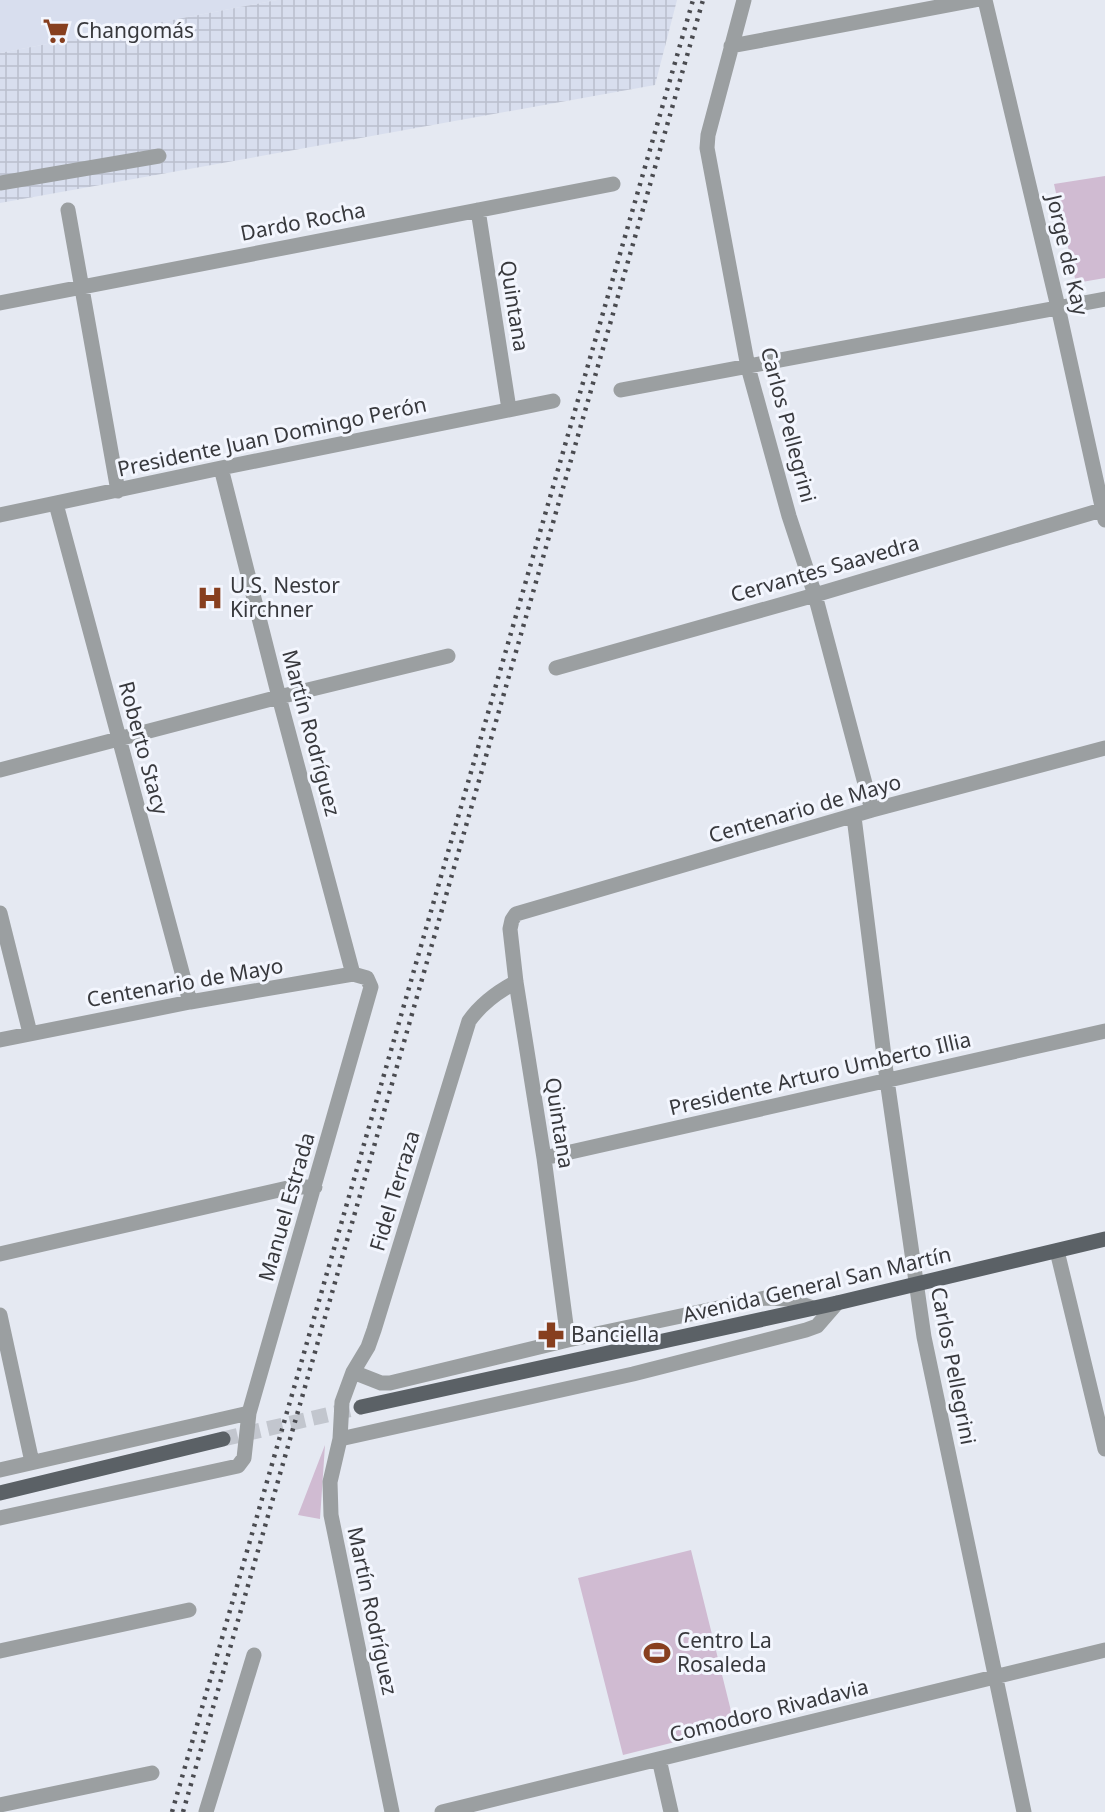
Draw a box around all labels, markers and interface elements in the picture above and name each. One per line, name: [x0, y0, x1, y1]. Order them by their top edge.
supermarket icon: Changomás: [41, 16, 71, 46]
place label: Changomás: [76, 16, 194, 44]
street label: Jorge de Kay: [1040, 190, 1095, 318]
street label: Dardo Rocha: [238, 195, 368, 247]
street label: Quintana: [494, 258, 536, 353]
street label: Carlos Pellegrini: [755, 344, 823, 506]
street label: Presidente Juan Domingo Perón: [115, 390, 429, 483]
street label: Cervantes Saavedra: [727, 528, 922, 608]
place label: U.S. Nestor Kirchner: [230, 571, 340, 623]
hospital icon: U.S. Nestor Kirchner: [195, 583, 225, 613]
street label: Martín Rodríguez: [276, 646, 348, 819]
street label: Roberto Stacy: [113, 678, 175, 818]
street label: Centenario de Mayo: [705, 767, 904, 849]
street label: Centenario de Mayo: [84, 951, 285, 1013]
street label: Presidente Arturo Umberto Illia: [666, 1025, 974, 1121]
street label: Quintana: [539, 1075, 581, 1170]
street label: Fidel Terraza: [362, 1127, 426, 1254]
street label: Manuel Estrada: [251, 1129, 321, 1284]
street label: Avenida General San Martín: [680, 1240, 954, 1329]
street label: Carlos Pellegrini: [925, 1285, 983, 1447]
pharmacy icon: Banciella: [536, 1320, 566, 1350]
place label: Banciella: [571, 1320, 659, 1348]
street label: Martín Rodríguez: [341, 1524, 404, 1698]
place label: Centro La Rosaleda: [677, 1626, 772, 1678]
sports icon: Centro La Rosaleda: [642, 1638, 672, 1668]
street label: Comodoro Rivadavia: [666, 1672, 871, 1748]

